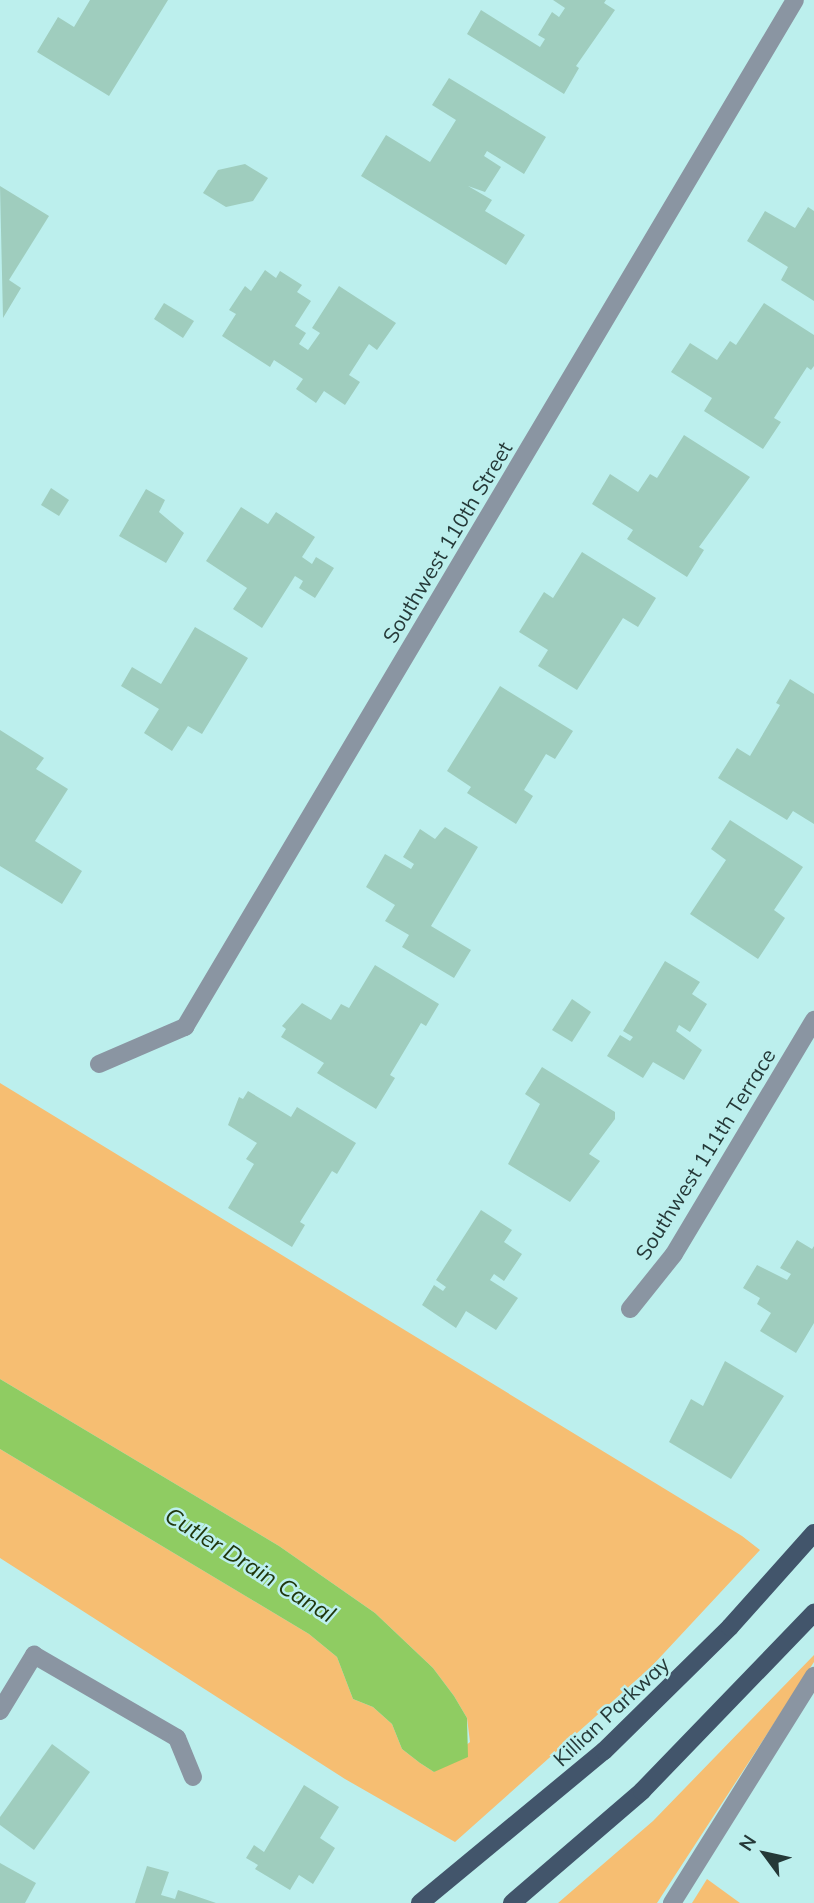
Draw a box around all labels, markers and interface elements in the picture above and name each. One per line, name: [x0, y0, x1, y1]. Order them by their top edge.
street label: Southwest 110th Street: [377, 437, 517, 647]
street label: Southwest 111th Terrace: [630, 1044, 780, 1264]
water label: Cutler Drain Canal: [160, 1502, 340, 1628]
street label: Killian Parkway: [548, 1651, 674, 1771]
north arrow: [730, 1819, 800, 1889]
text: N: [733, 1830, 761, 1855]

